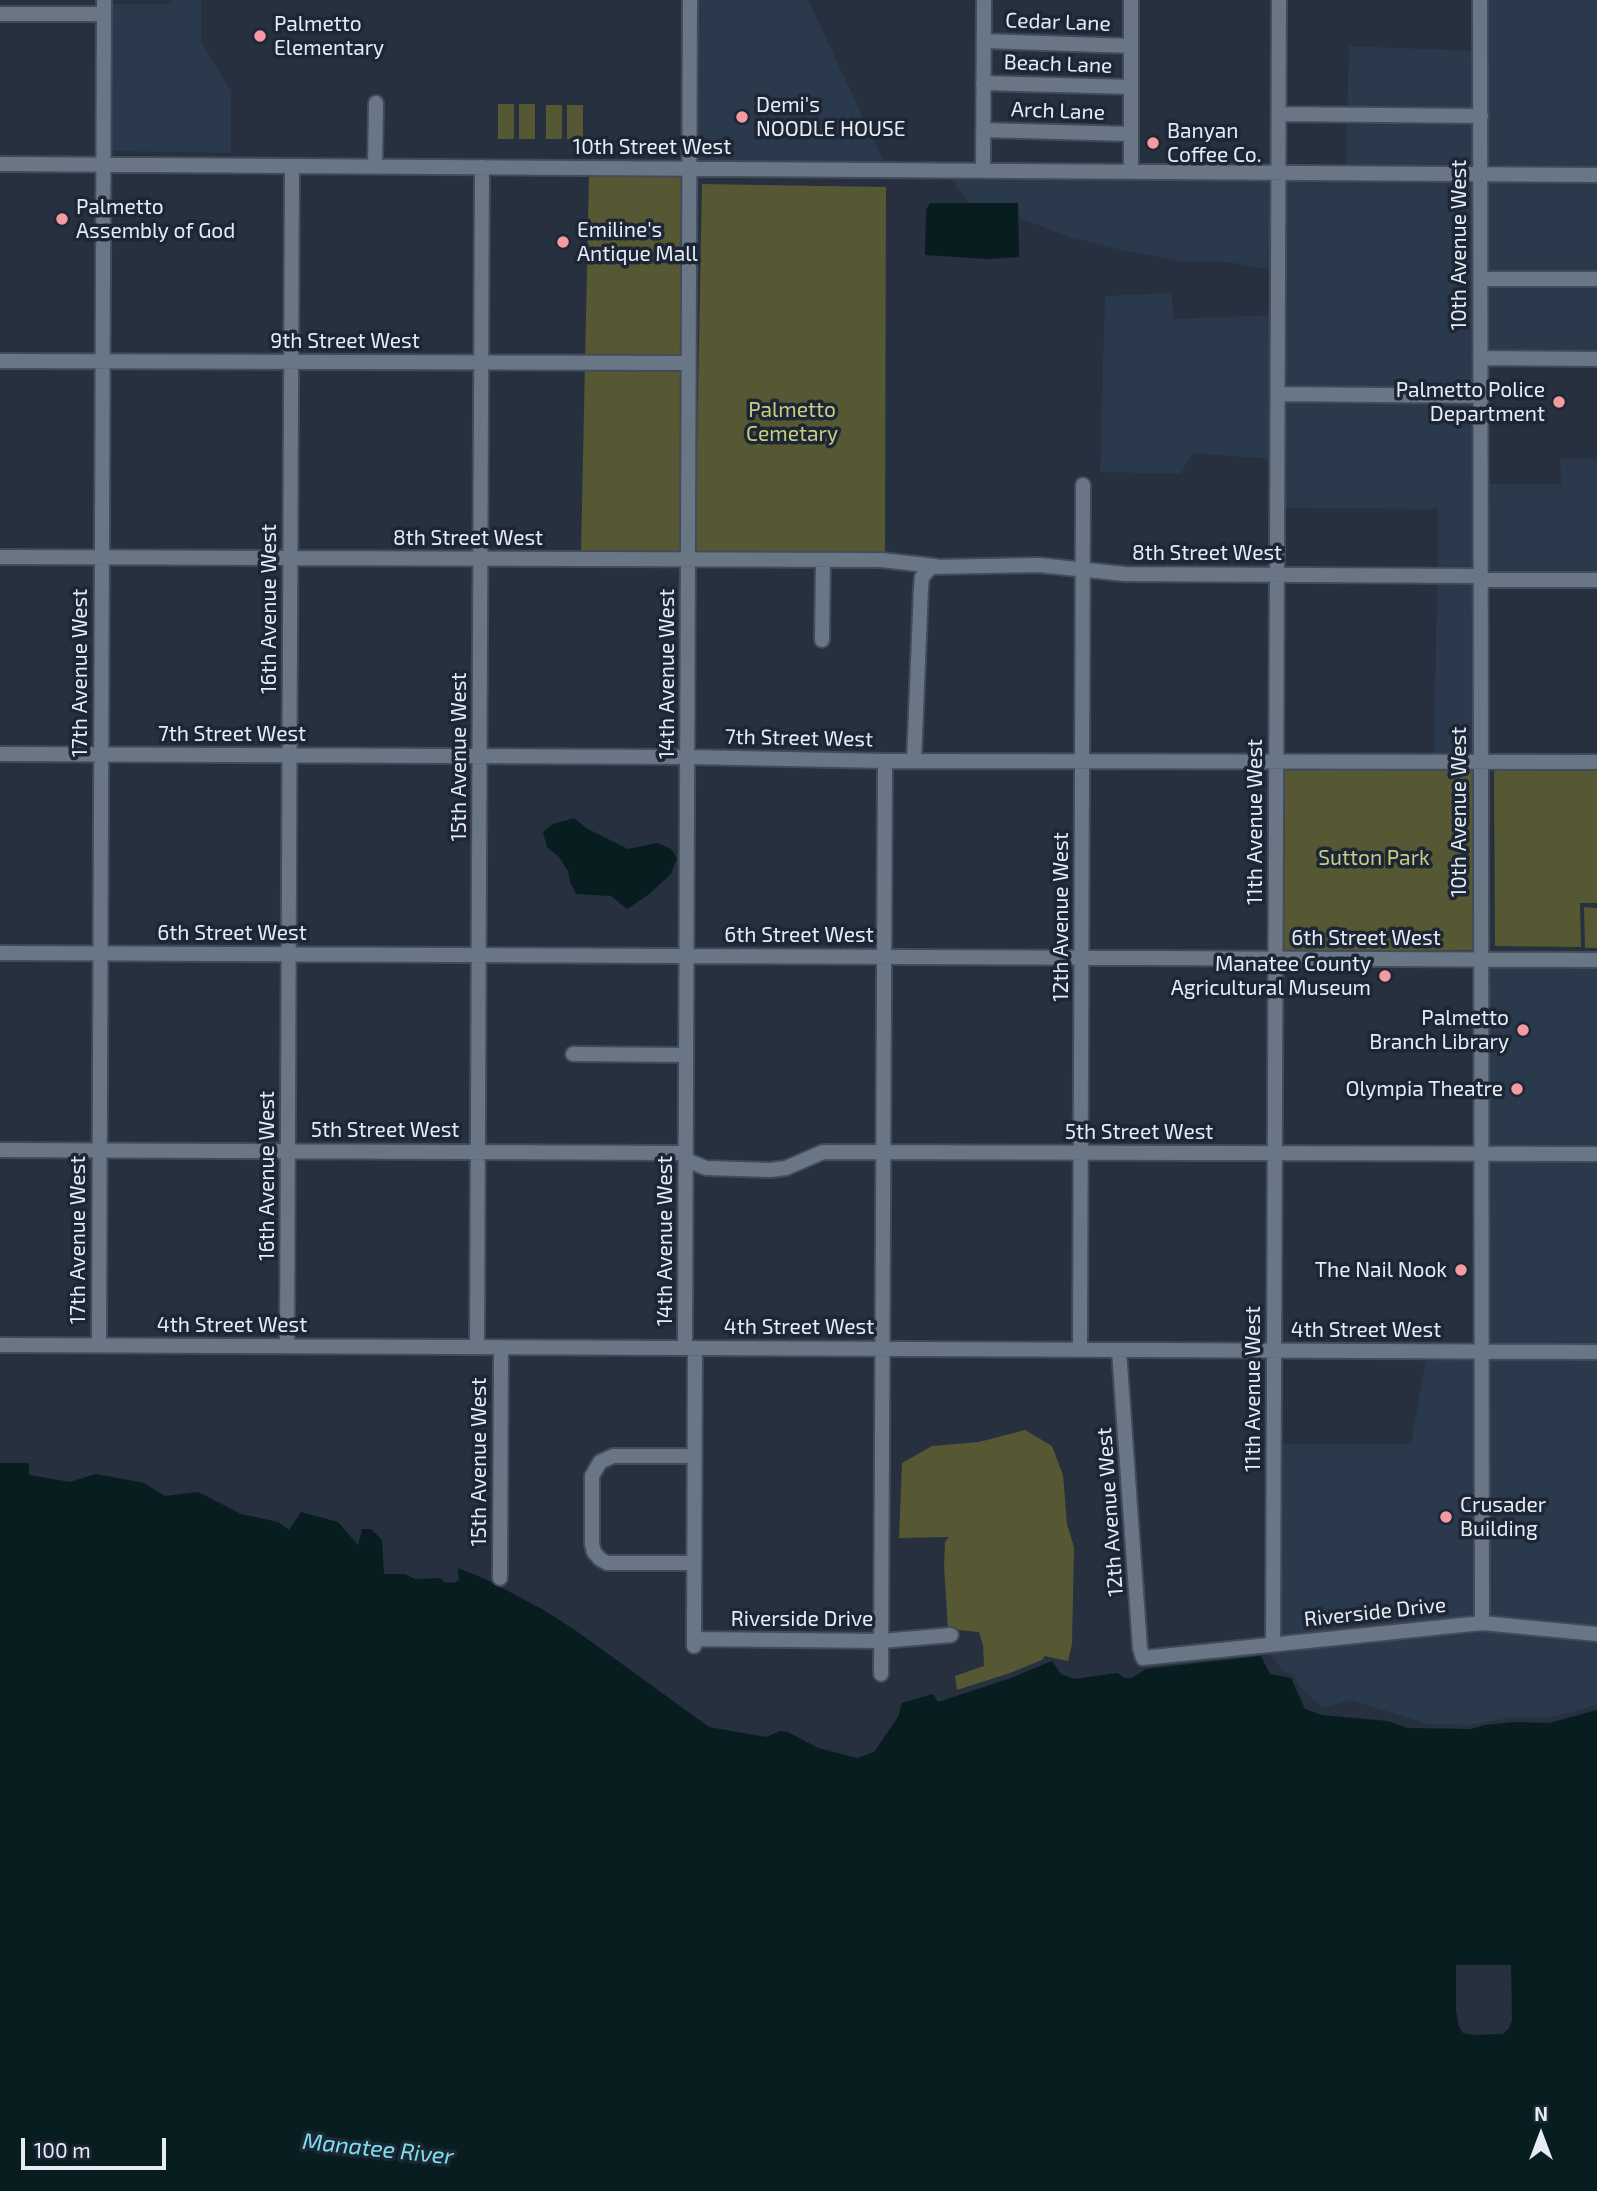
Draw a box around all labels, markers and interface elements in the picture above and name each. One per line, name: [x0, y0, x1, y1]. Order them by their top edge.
street label: Cedar Lane: [1005, 8, 1111, 36]
place label: Palmetto Elementary: [274, 11, 384, 61]
marker: Palmetto Elementary: [252, 28, 268, 44]
street label: Beach Lane: [1003, 50, 1113, 78]
place label: Demi's NOODLE HOUSE: [756, 92, 906, 142]
street label: Arch Lane: [1011, 97, 1105, 125]
marker: Demi's NOODLE HOUSE: [734, 109, 750, 125]
place label: Banyan Coffee Co.: [1167, 118, 1262, 168]
street label: 10th Street West: [573, 134, 731, 160]
marker: Banyan Coffee Co.: [1145, 135, 1161, 151]
street label: 10th Avenue West: [1446, 160, 1472, 330]
place label: Palmetto Assembly of God: [76, 194, 235, 244]
marker: Palmetto Assembly of God: [54, 211, 70, 227]
place label: Emiline's Antique Mall: [577, 217, 698, 267]
marker: Emiline's Antique Mall: [555, 234, 571, 250]
street label: 9th Street West: [270, 328, 420, 354]
place label: Palmetto Police Department: [1396, 377, 1545, 427]
marker: Palmetto Police Department: [1551, 394, 1567, 410]
park label: Palmetto Cemetary: [746, 397, 838, 447]
street label: 16th Avenue West: [256, 524, 282, 694]
street label: 8th Street West: [393, 525, 543, 551]
street label: 8th Street West: [1132, 540, 1282, 566]
street label: 17th Avenue West: [67, 589, 93, 757]
street label: 14th Avenue West: [654, 589, 680, 759]
street label: 15th Avenue West: [446, 672, 472, 842]
street label: 7th Street West: [158, 721, 306, 747]
street label: 7th Street West: [725, 724, 873, 752]
street label: 10th Avenue West: [1446, 727, 1472, 897]
street label: 11th Avenue West: [1242, 739, 1268, 905]
street label: 12th Avenue West: [1048, 832, 1074, 1002]
park label: Sutton Park: [1318, 845, 1430, 871]
street label: 6th Street West: [157, 920, 307, 946]
street label: 6th Street West: [724, 922, 874, 948]
street label: 6th Street West: [1291, 925, 1441, 951]
place label: Manatee County Agricultural Museum: [1171, 951, 1371, 1001]
marker: Manatee County Agricultural Museum: [1377, 968, 1393, 984]
place label: Palmetto Branch Library: [1369, 1005, 1509, 1055]
marker: Palmetto Branch Library: [1515, 1022, 1531, 1038]
place label: Olympia Theatre: [1345, 1076, 1503, 1102]
marker: Olympia Theatre: [1509, 1081, 1525, 1097]
street label: 16th Avenue West: [254, 1091, 280, 1261]
street label: 5th Street West: [311, 1117, 459, 1143]
street label: 5th Street West: [1065, 1119, 1213, 1145]
street label: 17th Avenue West: [65, 1156, 91, 1324]
street label: 14th Avenue West: [652, 1156, 678, 1326]
place label: The Nail Nook: [1315, 1257, 1447, 1283]
marker: The Nail Nook: [1453, 1262, 1469, 1278]
street label: 11th Avenue West: [1240, 1306, 1266, 1472]
street label: 4th Street West: [157, 1312, 307, 1338]
street label: 4th Street West: [724, 1314, 874, 1340]
street label: 4th Street West: [1291, 1317, 1441, 1343]
street label: 15th Avenue West: [466, 1377, 492, 1547]
street label: 12th Avenue West: [1092, 1427, 1128, 1597]
place label: Crusader Building: [1460, 1492, 1546, 1542]
marker: Crusader Building: [1438, 1509, 1454, 1525]
street label: Riverside Drive: [1303, 1592, 1447, 1632]
street label: Riverside Drive: [731, 1606, 873, 1632]
north arrow: [1506, 2100, 1576, 2170]
text: N: [1534, 2102, 1548, 2125]
scale bar: [24, 2124, 170, 2168]
water label: Manatee River: [301, 2127, 455, 2171]
text: 100 m: [34, 2137, 91, 2162]

